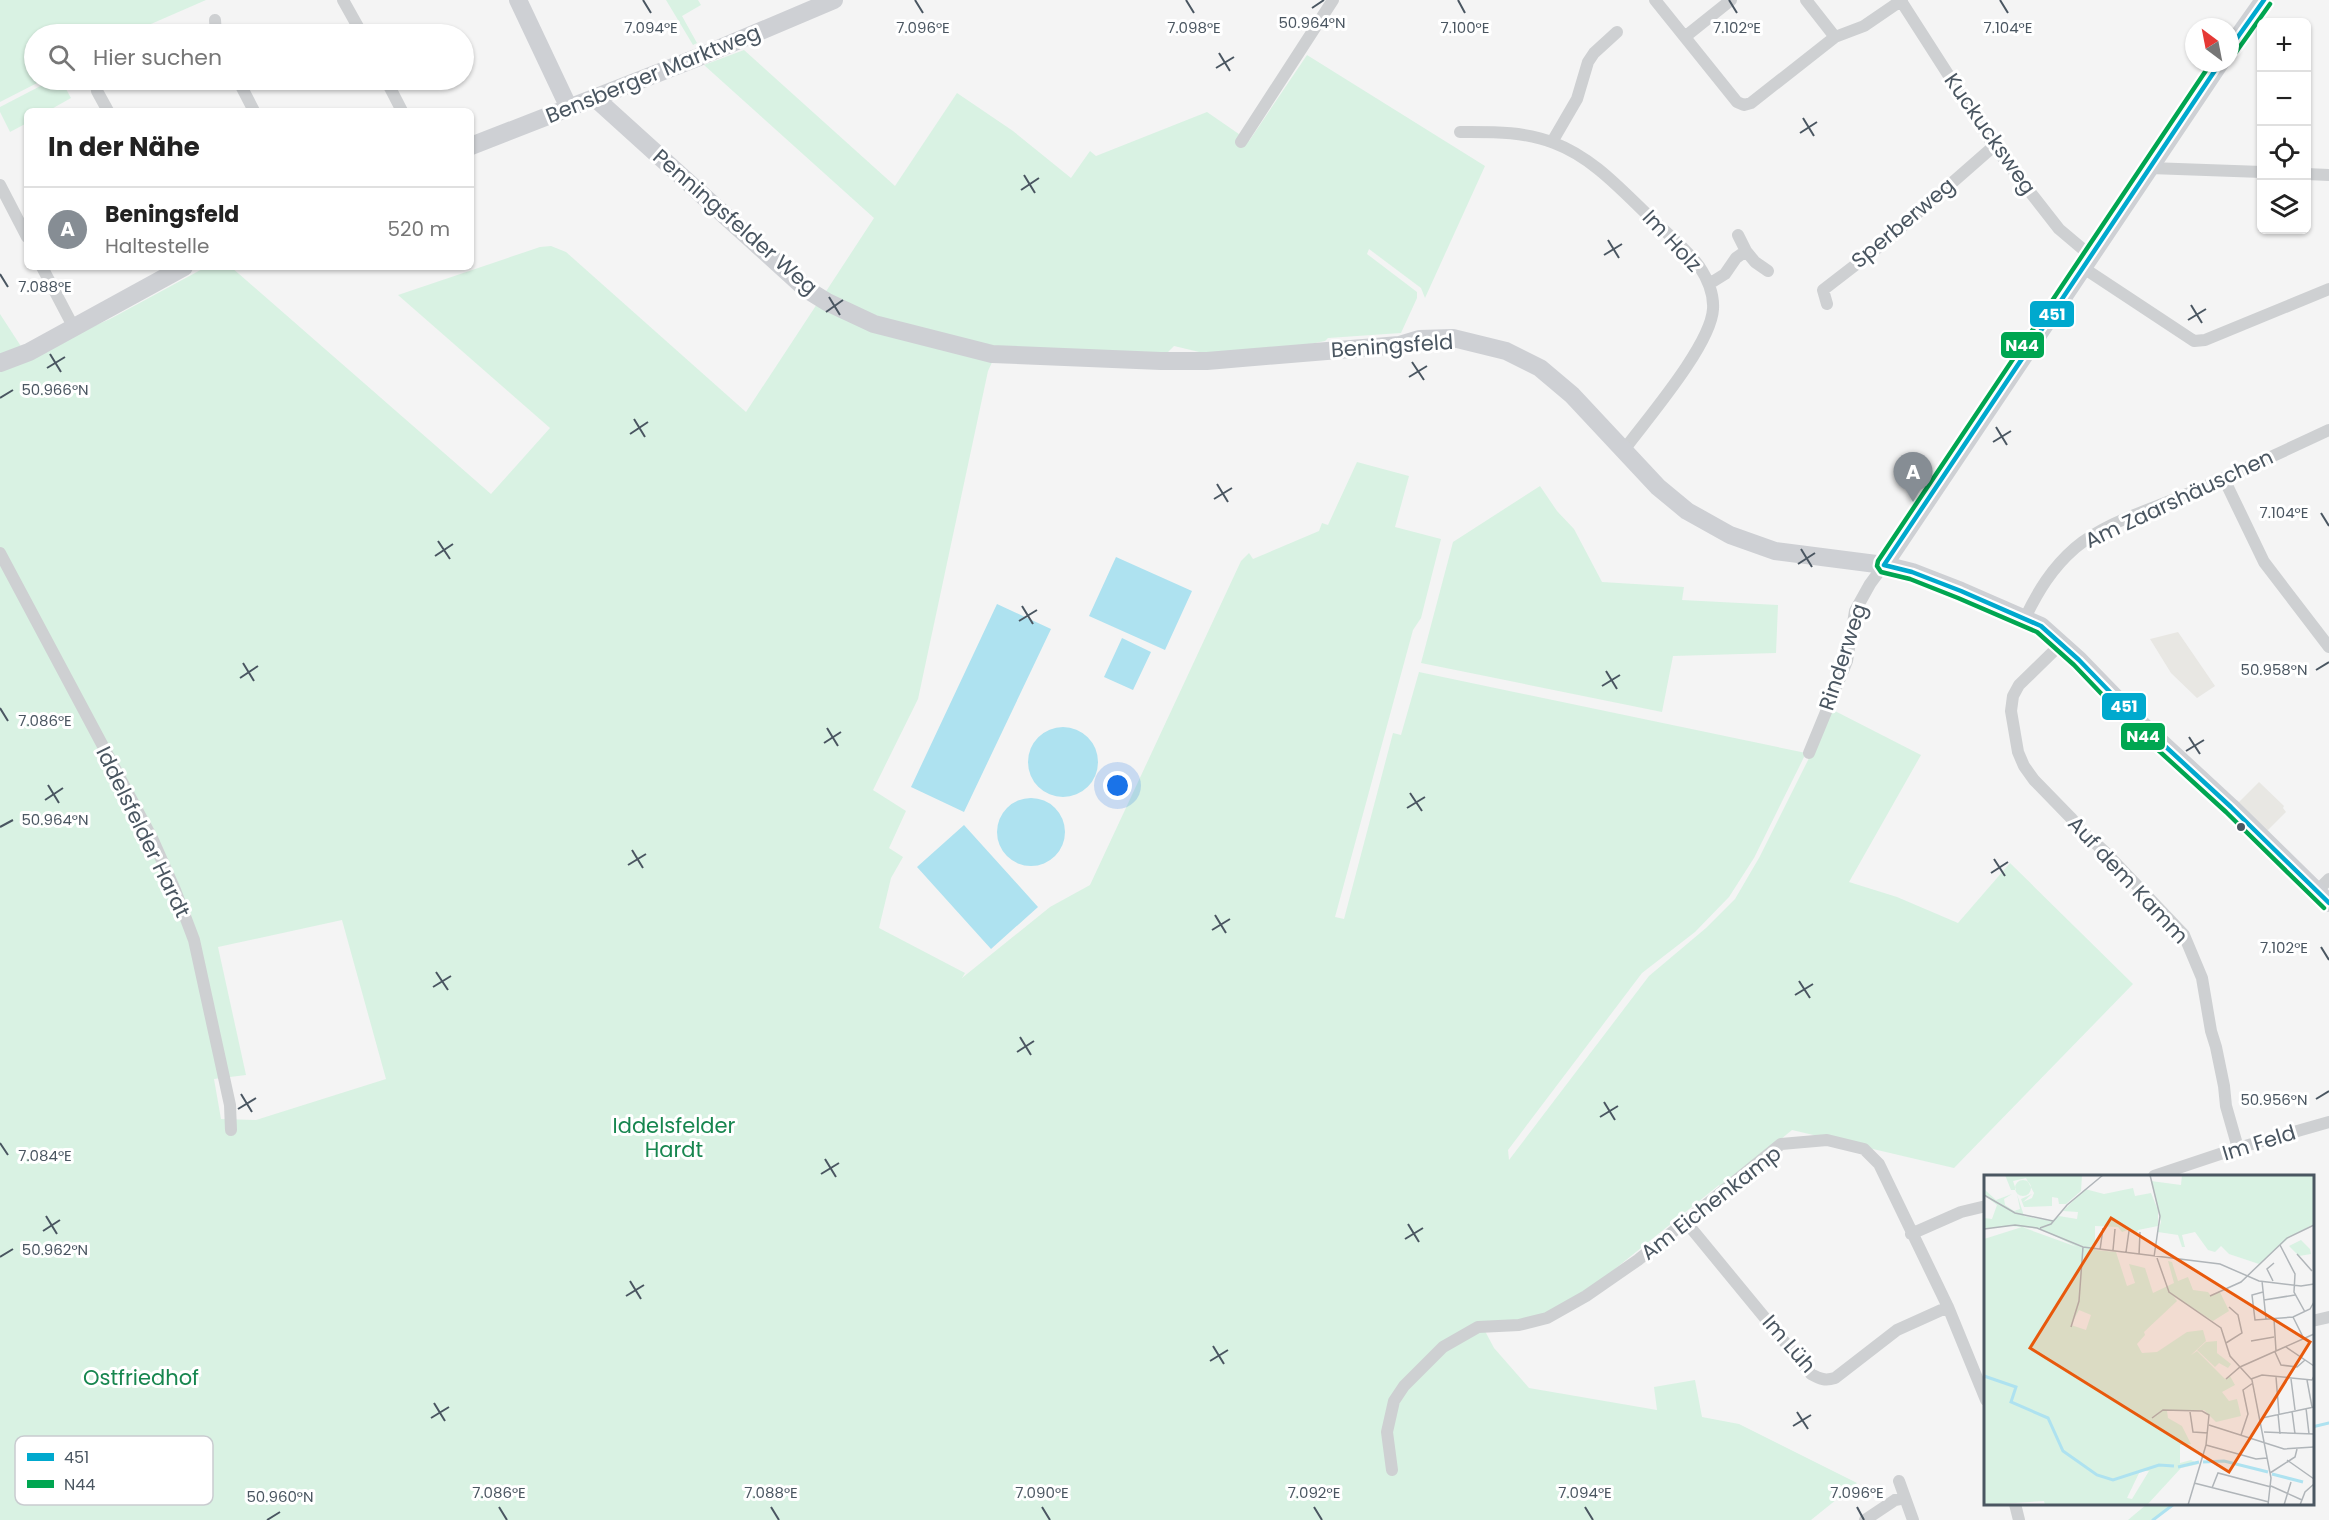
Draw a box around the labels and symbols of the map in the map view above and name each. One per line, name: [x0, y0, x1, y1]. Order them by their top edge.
text: 50.964°N: [1278, 12, 1346, 33]
street label: Bensberger Marktweg: [541, 17, 764, 130]
text: 7.094°E: [624, 17, 678, 38]
text: 7.096°E: [896, 17, 950, 38]
text: 7.098°E: [1167, 17, 1221, 38]
text: 7.100°E: [1441, 17, 1489, 38]
text: 7.102°E: [1713, 17, 1761, 38]
text: 7.104°E: [1984, 17, 2032, 38]
north arrow: [2185, 18, 2239, 72]
street label: Kuckucksweg: [1938, 67, 2043, 200]
street label: Penningsfelder Weg: [647, 142, 824, 301]
street label: Sperberweg: [1845, 171, 1961, 275]
street label: Im Holz: [1636, 203, 1709, 278]
text: 7.088°E: [18, 276, 72, 297]
line badge: 451: [2029, 300, 2075, 328]
text: 451: [2038, 303, 2066, 326]
street label: Beningsfeld: [1330, 327, 1454, 364]
line badge: N44: [2000, 331, 2045, 359]
text: N44: [2005, 334, 2039, 357]
text: 50.966°N: [21, 379, 89, 400]
street label: Am Zaarshäuschen: [2080, 442, 2278, 555]
pin: A: [1894, 452, 1932, 502]
text: 7.104°E: [2260, 502, 2308, 523]
street label: Rinderweg: [1812, 600, 1873, 714]
text: 50.958°N: [2240, 659, 2308, 680]
line badge: 451: [2101, 692, 2147, 721]
text: 451: [2110, 695, 2138, 718]
text: 7.086°E: [18, 710, 72, 731]
line badge: N44: [2120, 722, 2166, 751]
text: N44: [2126, 725, 2160, 748]
street label: Iddelsfelder Hardt: [89, 741, 197, 922]
your location: [1103, 771, 1132, 800]
text: 50.964°N: [21, 809, 89, 830]
street label: Auf dem Kamm: [2062, 810, 2195, 950]
unlabelled marker: [2235, 821, 2247, 833]
text: 7.102°E: [2260, 937, 2308, 958]
text: 50.956°N: [2240, 1089, 2308, 1110]
park label: Iddelsfelder Hardt: [613, 1111, 736, 1164]
street label: Im Feld: [2219, 1118, 2299, 1167]
street label: Am Eichenkamp: [1634, 1139, 1787, 1267]
text: 7.084°E: [18, 1145, 72, 1166]
inset map: [1984, 1175, 2314, 1505]
text: 50.962°N: [22, 1239, 88, 1260]
street label: Im Lüh: [1756, 1308, 1823, 1379]
park label: Ostfriedhof: [83, 1363, 199, 1392]
legend: [15, 1436, 213, 1505]
text: 451: [64, 1446, 89, 1469]
text: N44: [64, 1473, 95, 1496]
text: 7.086°E: [472, 1482, 526, 1503]
text: 7.088°E: [744, 1482, 798, 1503]
text: 7.090°E: [1015, 1482, 1069, 1503]
text: 7.092°E: [1288, 1482, 1340, 1503]
text: 7.094°E: [1558, 1482, 1612, 1503]
text: 7.096°E: [1830, 1482, 1884, 1503]
text: 50.960°N: [246, 1486, 314, 1507]

